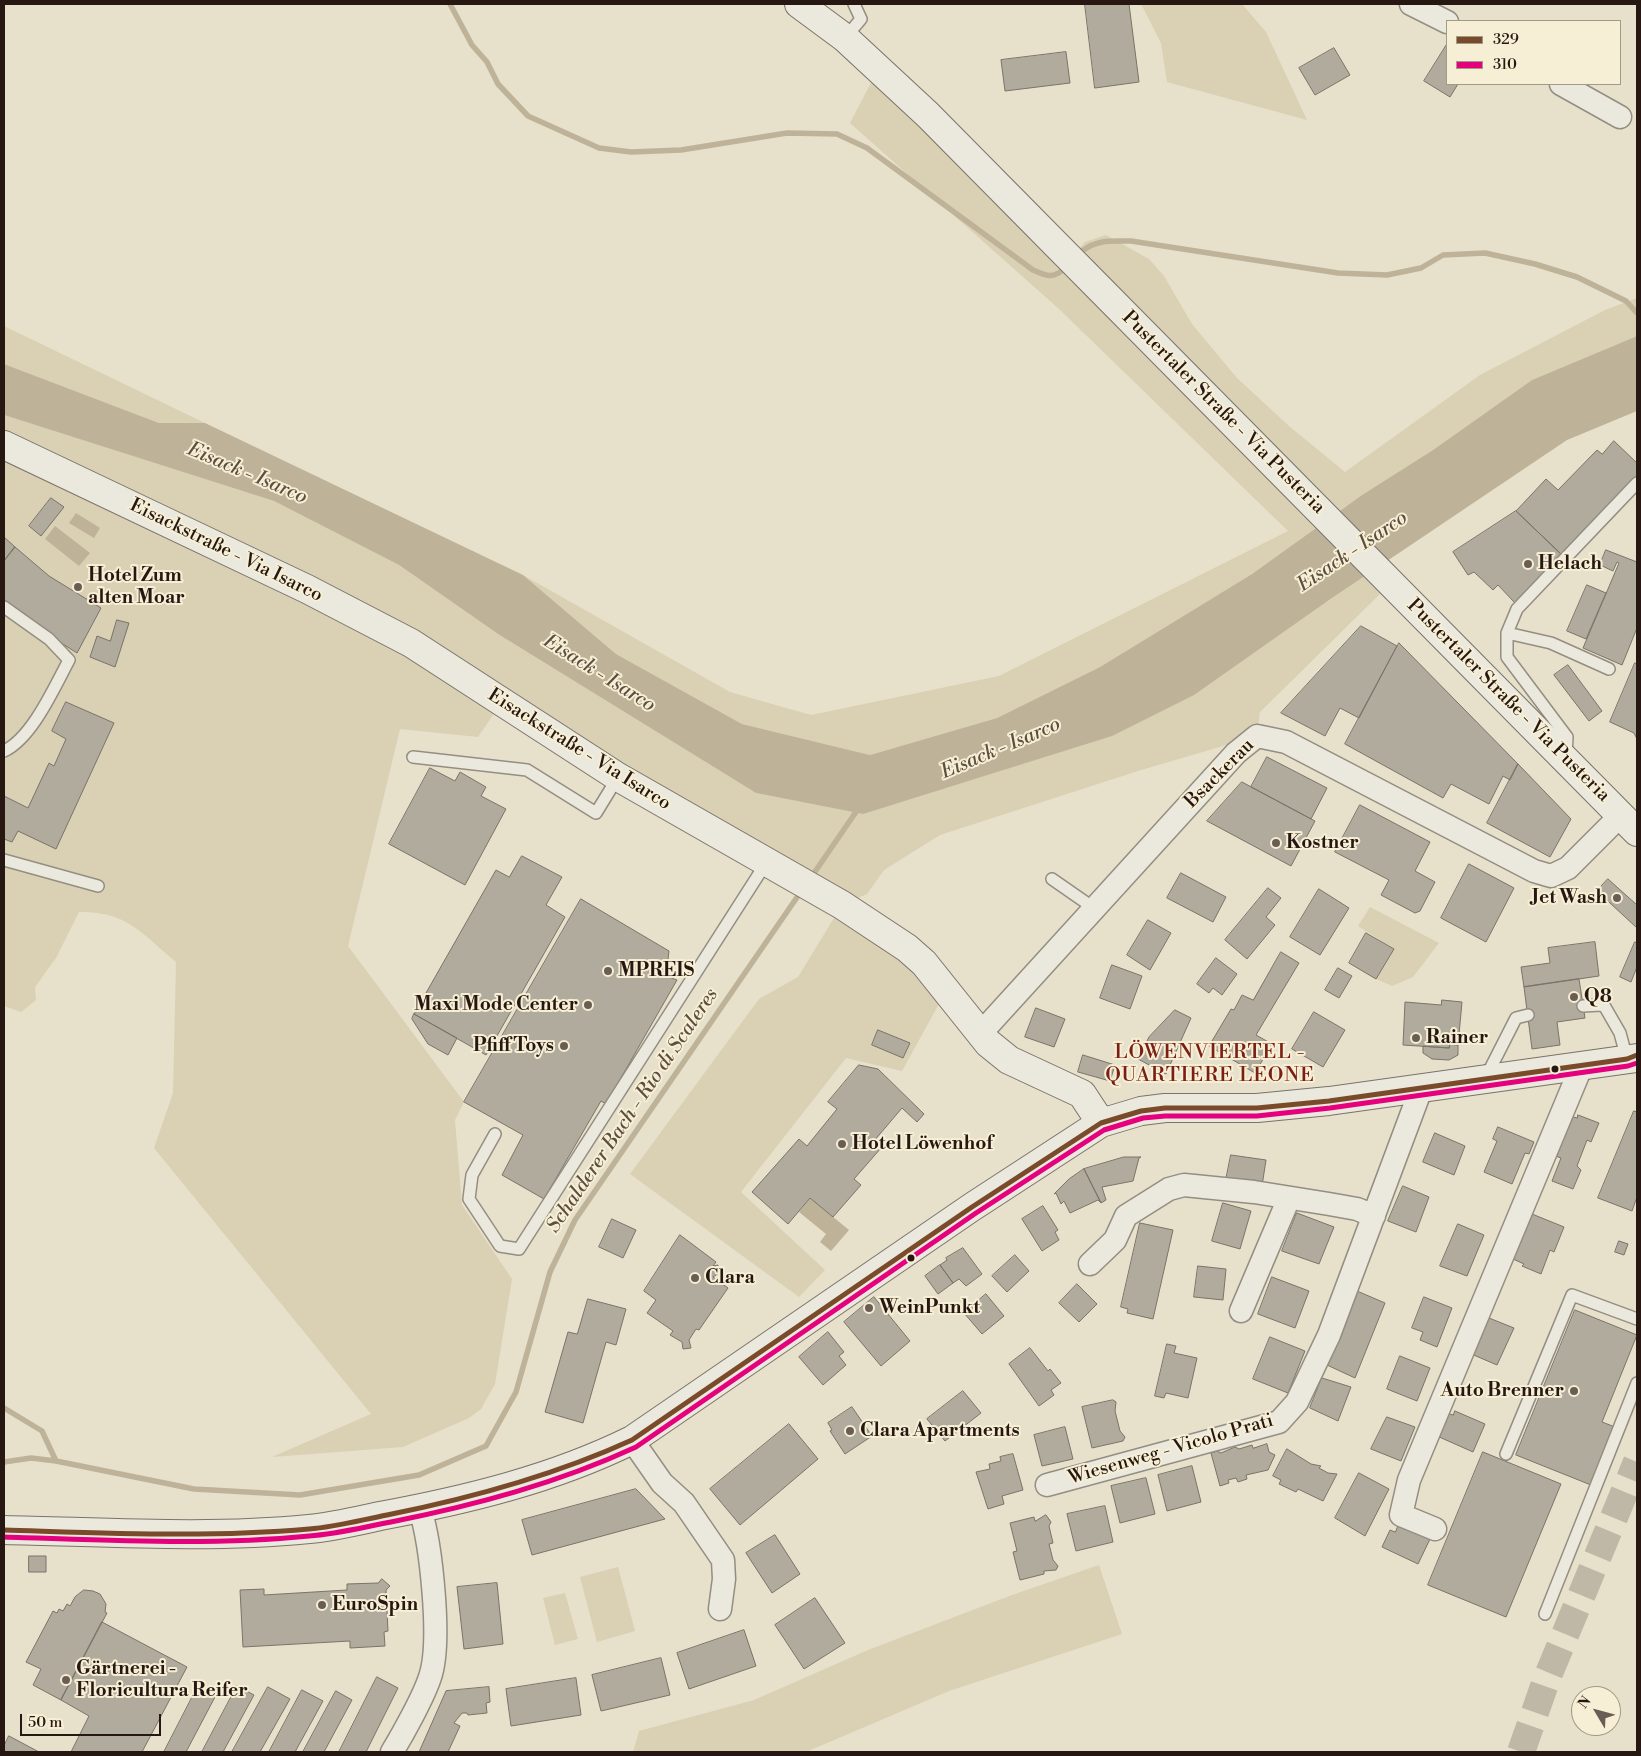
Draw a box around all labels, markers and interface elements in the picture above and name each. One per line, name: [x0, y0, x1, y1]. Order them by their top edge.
legend: [1446, 20, 1621, 85]
text: 329: [1493, 30, 1519, 49]
text: 310: [1493, 55, 1517, 74]
street label: Pustertaler Straße - Via Pusteria: [1117, 307, 1329, 519]
water label: Eisack - Isarco: [184, 438, 310, 510]
street label: Eisackstraße - Via Isarco: [126, 494, 326, 608]
water label: Eisack - Isarco: [1293, 506, 1413, 598]
place label: Helach: [1538, 553, 1602, 575]
marker: Helach: [1522, 558, 1534, 570]
place label: Hotel Zum alten Moar: [88, 565, 185, 609]
marker: Hotel Zum alten Moar: [72, 581, 84, 593]
street label: Pustertaler Straße - Via Pusteria: [1402, 595, 1614, 807]
water label: Eisack - Isarco: [539, 630, 659, 718]
street label: Eisackstraße - Via Isarco: [483, 684, 675, 816]
water label: Eisack - Isarco: [938, 713, 1064, 785]
street label: Bsackerau: [1181, 735, 1259, 813]
place label: Kostner: [1286, 832, 1359, 854]
marker: Kostner: [1270, 837, 1282, 849]
place label: Jet Wash: [1532, 887, 1607, 909]
marker: Jet Wash: [1611, 892, 1623, 904]
place label: MPREIS: [618, 960, 694, 982]
marker: MPREIS: [602, 965, 614, 977]
water label: Schalderer Bach - Rio di Scaleres: [542, 984, 724, 1238]
place label: Q8: [1584, 986, 1612, 1008]
marker: Q8: [1568, 991, 1580, 1003]
place label: Maxi Mode Center: [414, 994, 578, 1016]
marker: Maxi Mode Center: [582, 999, 594, 1011]
place label: Rainer: [1426, 1027, 1488, 1049]
marker: Rainer: [1410, 1032, 1422, 1044]
place label: Pfiff Toys: [473, 1035, 554, 1057]
marker: Pfiff Toys: [558, 1040, 570, 1052]
district label: LÖWENVIERTEL - QUARTIERE LEONE: [1103, 1041, 1317, 1088]
unlabelled marker: [1550, 1064, 1560, 1074]
place label: Hotel Löwenhof: [852, 1133, 993, 1155]
marker: Hotel Löwenhof: [836, 1138, 848, 1150]
unlabelled marker: [906, 1253, 916, 1263]
place label: Clara: [705, 1267, 755, 1289]
marker: Clara: [689, 1272, 701, 1284]
place label: WeinPunkt: [879, 1297, 980, 1319]
marker: WeinPunkt: [863, 1302, 875, 1314]
place label: Auto Brenner: [1441, 1380, 1564, 1402]
marker: Auto Brenner: [1568, 1385, 1580, 1397]
street label: Wiesenweg - Vicolo Prati: [1066, 1410, 1276, 1490]
place label: Clara Apartments: [860, 1420, 1020, 1442]
marker: Clara Apartments: [844, 1425, 856, 1437]
place label: EuroSpin: [332, 1594, 418, 1616]
marker: EuroSpin: [316, 1599, 328, 1611]
place label: Gärtnerei - Floricultura Reifer: [76, 1658, 248, 1702]
marker: Gärtnerei - Floricultura Reifer: [60, 1674, 72, 1686]
north arrow: [1571, 1686, 1621, 1736]
text: N: [1574, 1693, 1595, 1712]
scale bar: [22, 1704, 164, 1736]
text: 50 m: [28, 1713, 62, 1732]

